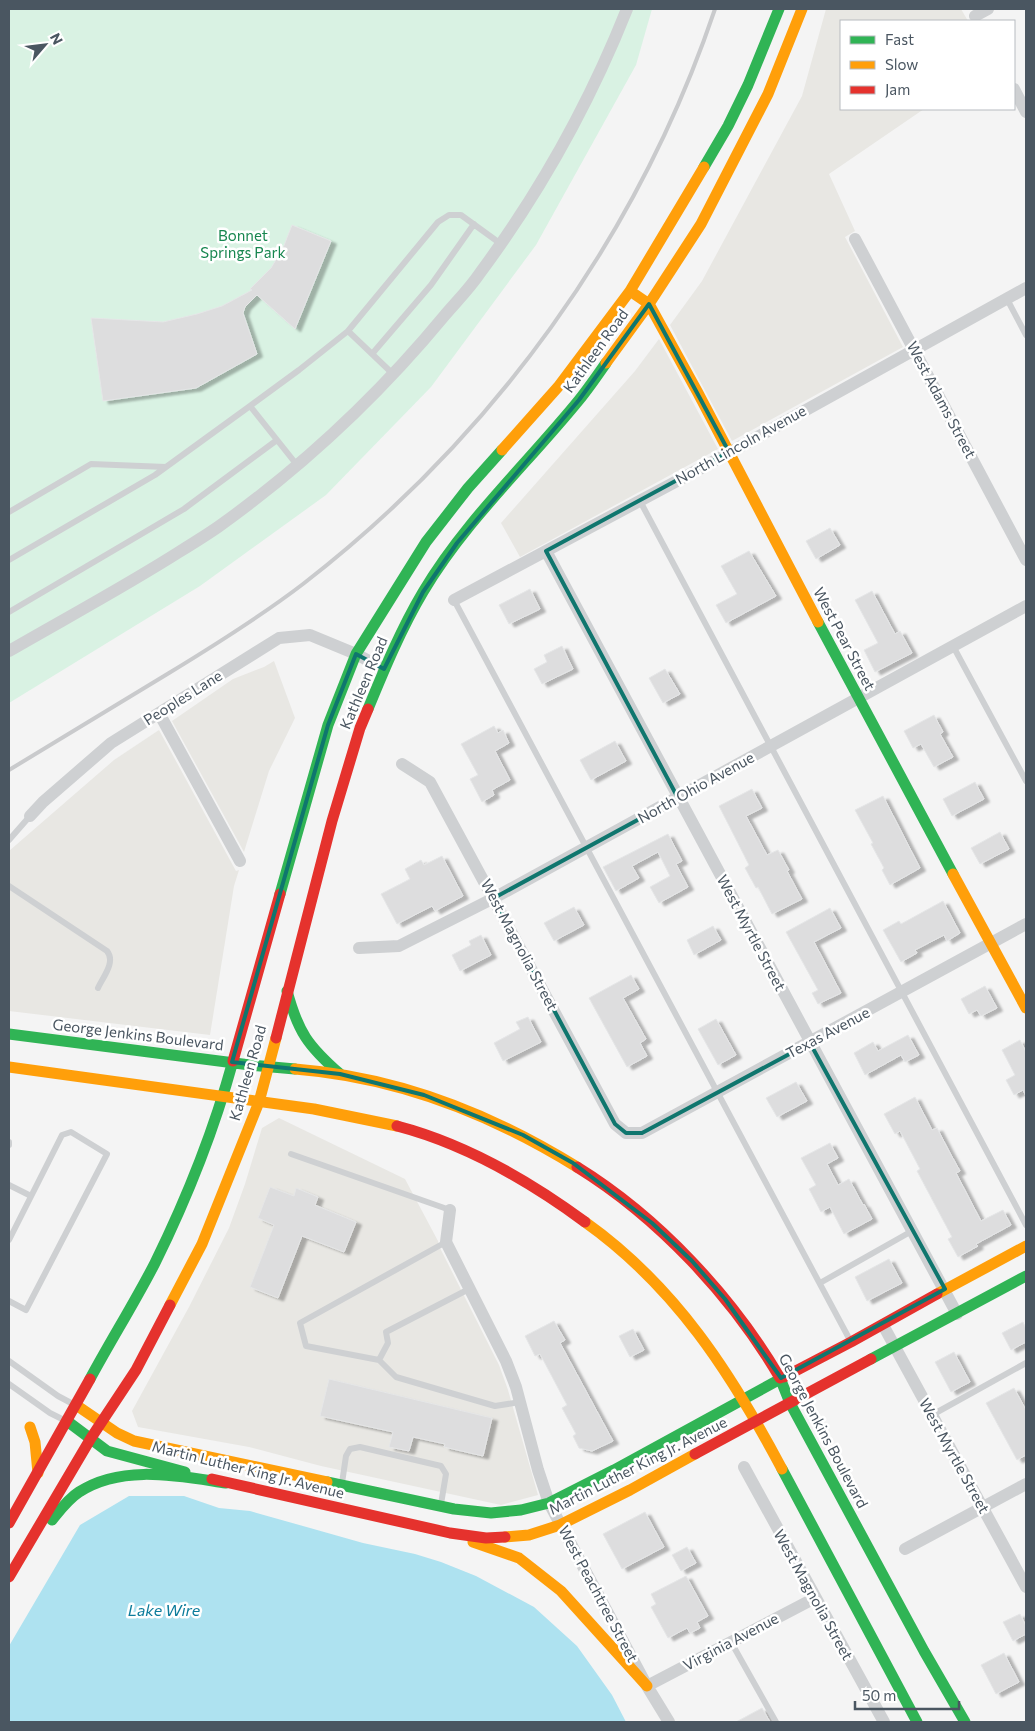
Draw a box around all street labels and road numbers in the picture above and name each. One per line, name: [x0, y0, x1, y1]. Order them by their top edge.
street label: Kathleen Road: [559, 305, 632, 396]
street label: West Adams Street: [903, 338, 980, 461]
street label: North Lincoln Avenue: [672, 401, 809, 488]
street label: West Pear Street: [810, 584, 880, 693]
street label: Kathleen Road: [335, 634, 391, 732]
street label: Peoples Lane: [140, 666, 225, 728]
street label: North Ohio Avenue: [634, 748, 757, 827]
street label: West Myrtle Street: [714, 871, 790, 994]
street label: West Magnolia Street: [478, 876, 562, 1013]
street label: Texas Avenue: [783, 1003, 872, 1062]
street label: George Jenkins Boulevard: [52, 1015, 225, 1053]
street label: Kathleen Road: [225, 1023, 269, 1123]
street label: George Jenkins Boulevard: [776, 1350, 872, 1511]
street label: West Myrtle Street: [916, 1395, 994, 1516]
street label: Martin Luther King Jr. Avenue: [545, 1412, 730, 1518]
street label: Martin Luther King Jr. Avenue: [150, 1436, 346, 1502]
street label: West Peachtree Street: [555, 1522, 642, 1665]
street label: West Magnolia Street: [770, 1526, 857, 1663]
street label: Virginia Avenue: [680, 1608, 781, 1674]

